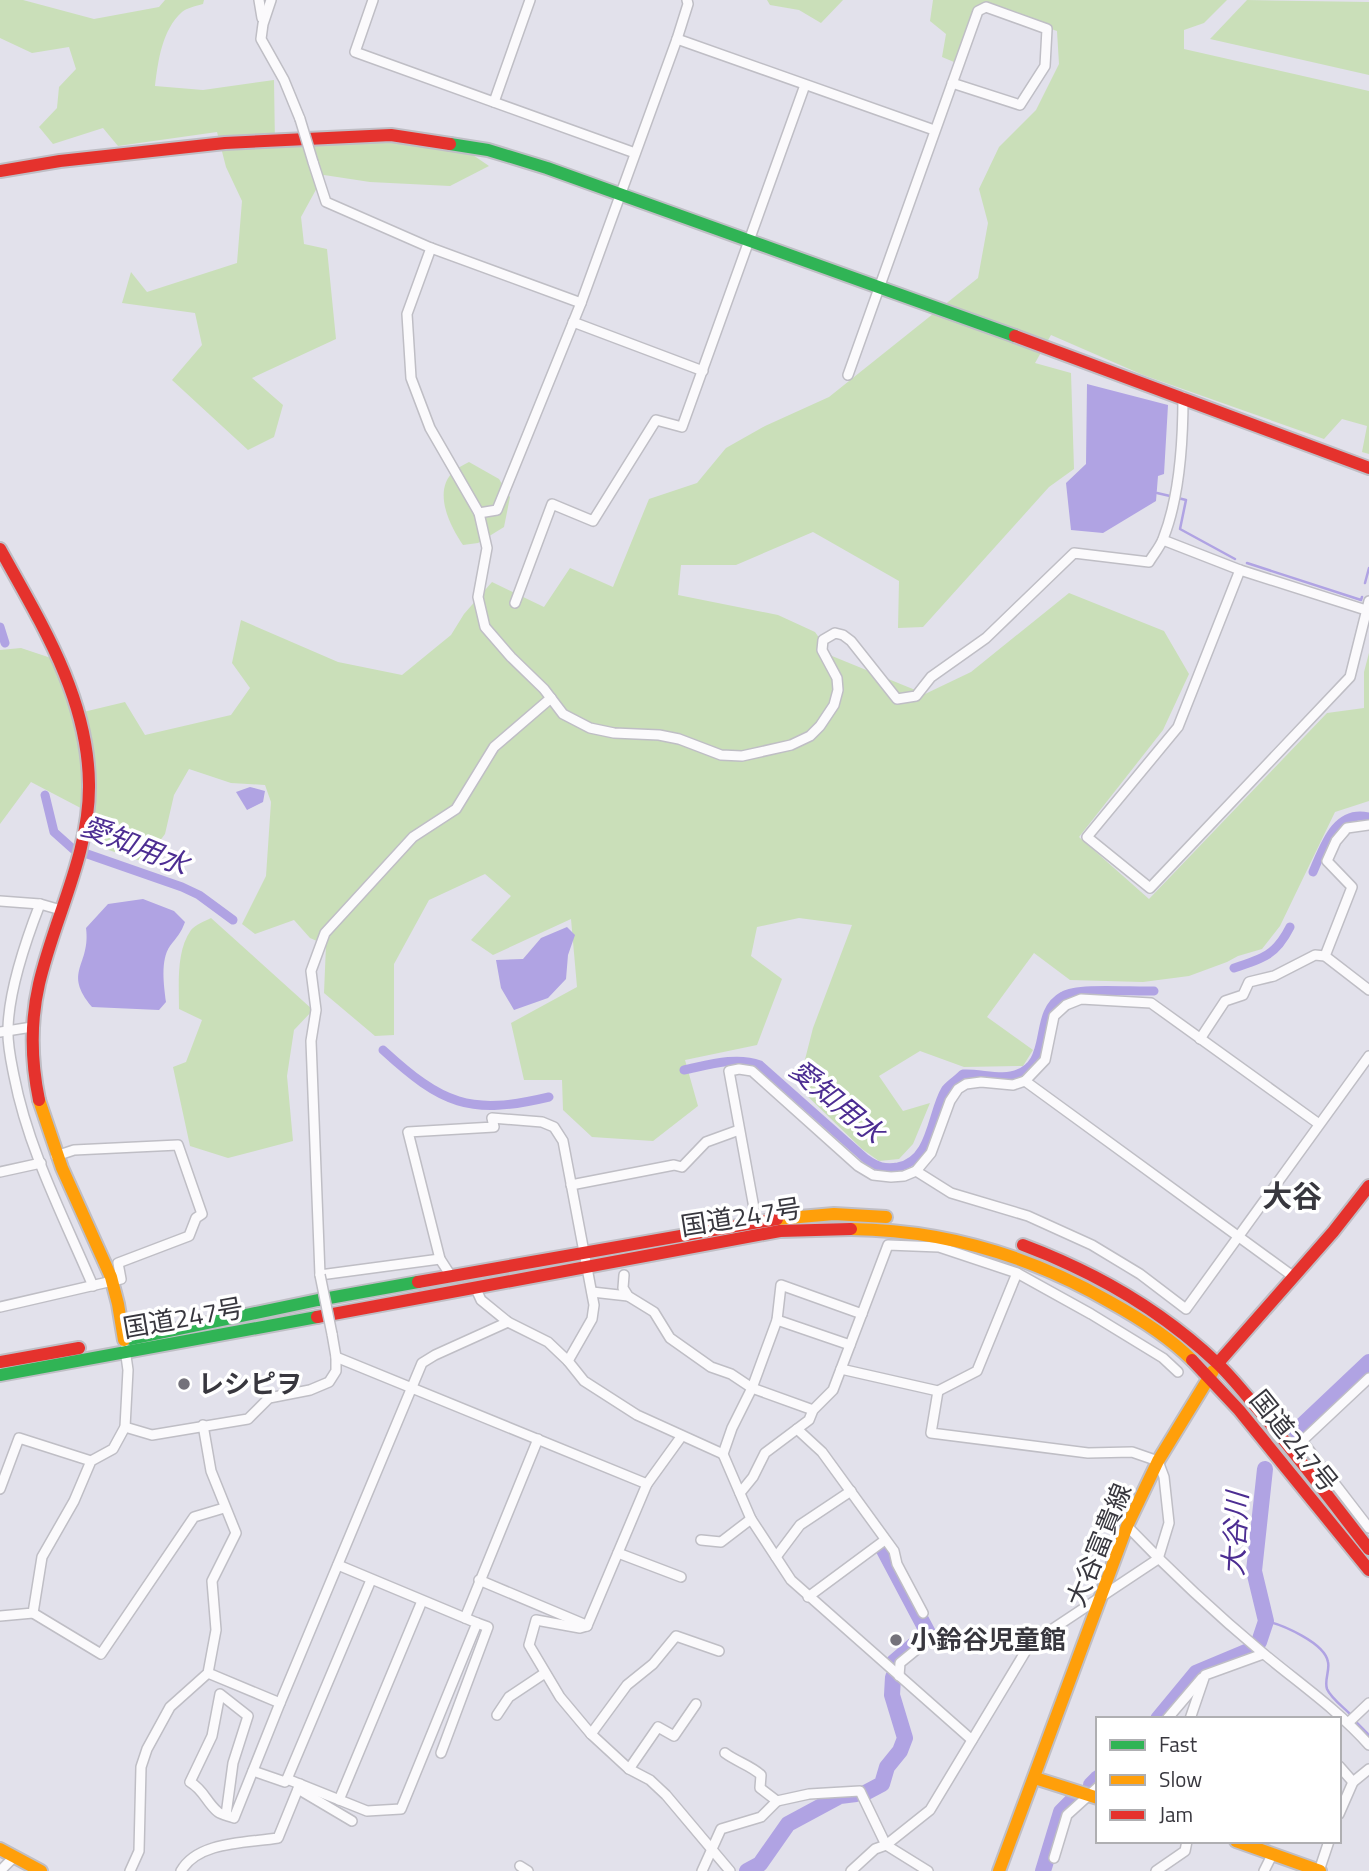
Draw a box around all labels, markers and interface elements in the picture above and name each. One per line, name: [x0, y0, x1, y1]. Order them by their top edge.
water label: 愛知用水: [75, 804, 198, 887]
water label: 愛知用水: [781, 1048, 896, 1155]
district label: 大谷: [1262, 1173, 1322, 1219]
street label: 国道247号: [678, 1188, 804, 1245]
street label: 国道247号: [120, 1288, 246, 1347]
place label: レシピヲ: [198, 1364, 302, 1403]
marker: レシピヲ: [176, 1376, 192, 1392]
street label: 国道247号: [1241, 1381, 1348, 1500]
street label: 大谷富貴線: [1056, 1477, 1141, 1612]
water label: 大谷川: [1211, 1488, 1258, 1577]
place label: 小鈴谷児童館: [910, 1620, 1066, 1659]
marker: 小鈴谷児童館: [888, 1632, 904, 1648]
legend: [1096, 1717, 1341, 1843]
text: Fast: [1159, 1728, 1198, 1760]
text: Slow: [1159, 1763, 1202, 1795]
text: Jam: [1159, 1798, 1193, 1830]

